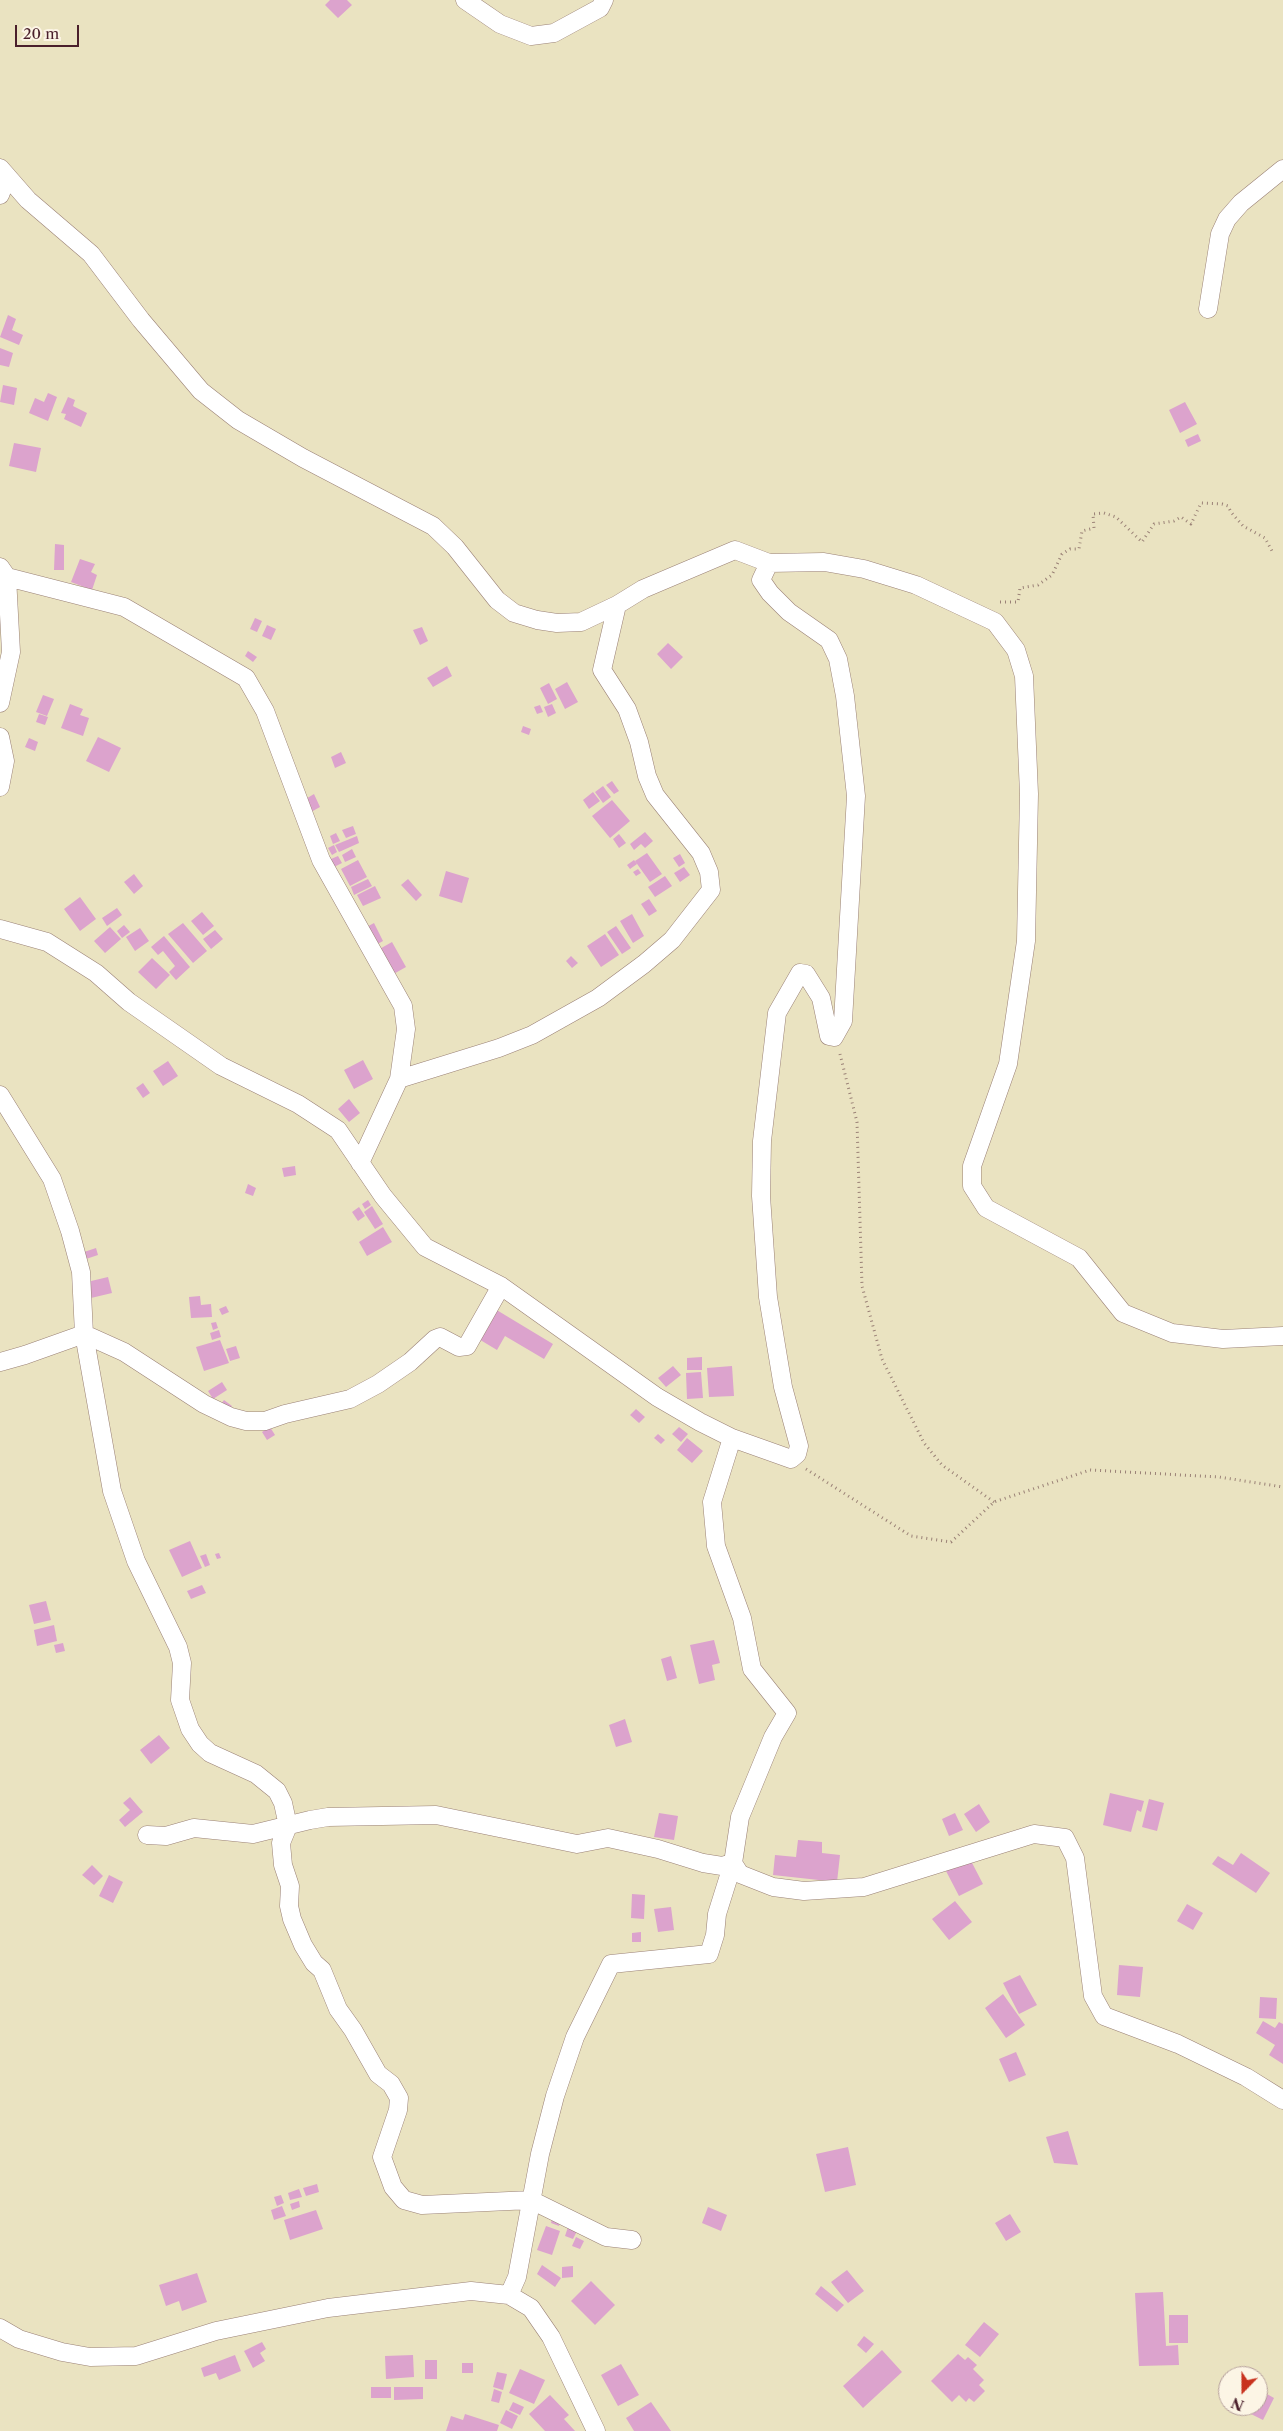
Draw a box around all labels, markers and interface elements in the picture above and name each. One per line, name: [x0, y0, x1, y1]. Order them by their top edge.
scale bar: [18, 15, 81, 47]
text: 20 m: [23, 24, 59, 43]
north arrow: [1218, 2366, 1268, 2416]
text: N: [1229, 2393, 1247, 2415]

